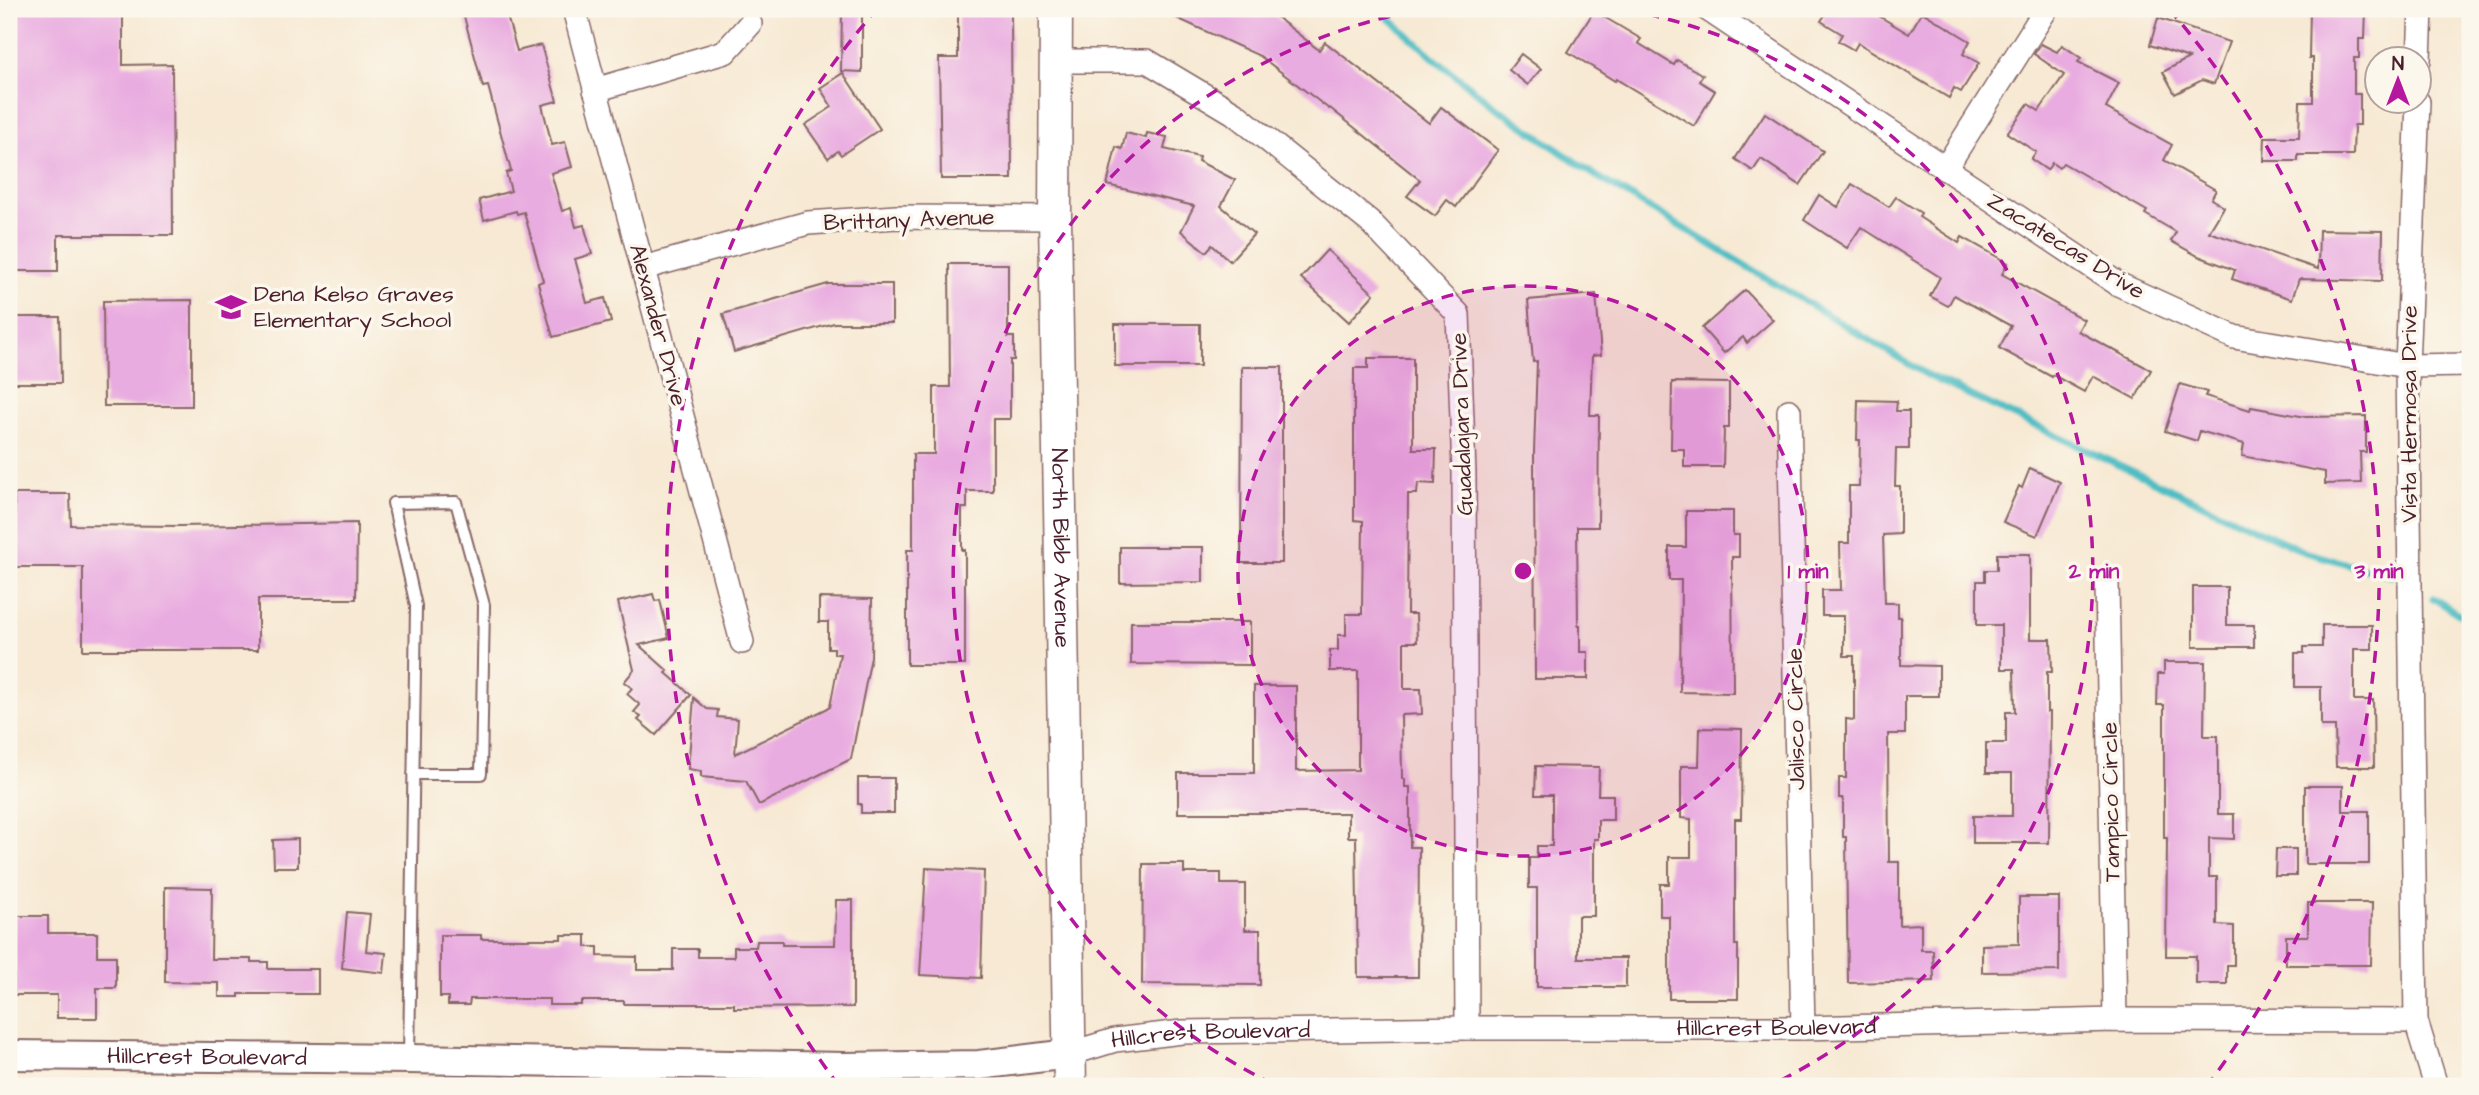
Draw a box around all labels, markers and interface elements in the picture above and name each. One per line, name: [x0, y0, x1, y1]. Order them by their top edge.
north arrow: [2364, 46, 2434, 116]
text: N: [2392, 51, 2404, 78]
street label: Zacatecas Drive: [1981, 185, 2151, 307]
street label: Brittany Avenue: [823, 201, 995, 240]
street label: Alexander Drive: [621, 240, 695, 410]
place label: Dena Kelso Graves Elementary School: [254, 278, 454, 337]
school or university icon: Dena Kelso Graves Elementary School: [214, 290, 248, 324]
street label: Vista Hermosa Drive: [2393, 305, 2425, 523]
street label: Guadalajara Drive: [1443, 332, 1481, 516]
street label: North Bibb Avenue: [1043, 448, 1078, 648]
text: 1 min: [1787, 557, 1829, 586]
text: 2 min: [2068, 557, 2120, 586]
text: 3 min: [2353, 557, 2404, 586]
centre of rings: [1511, 559, 1535, 583]
street label: Jalisco Circle: [1779, 648, 1813, 790]
street label: Tampico Circle: [2094, 722, 2128, 882]
street label: Hillcrest Boulevard: [1677, 1010, 1877, 1044]
street label: Hillcrest Boulevard: [1109, 1014, 1311, 1056]
street label: Hillcrest Boulevard: [107, 1040, 307, 1074]

